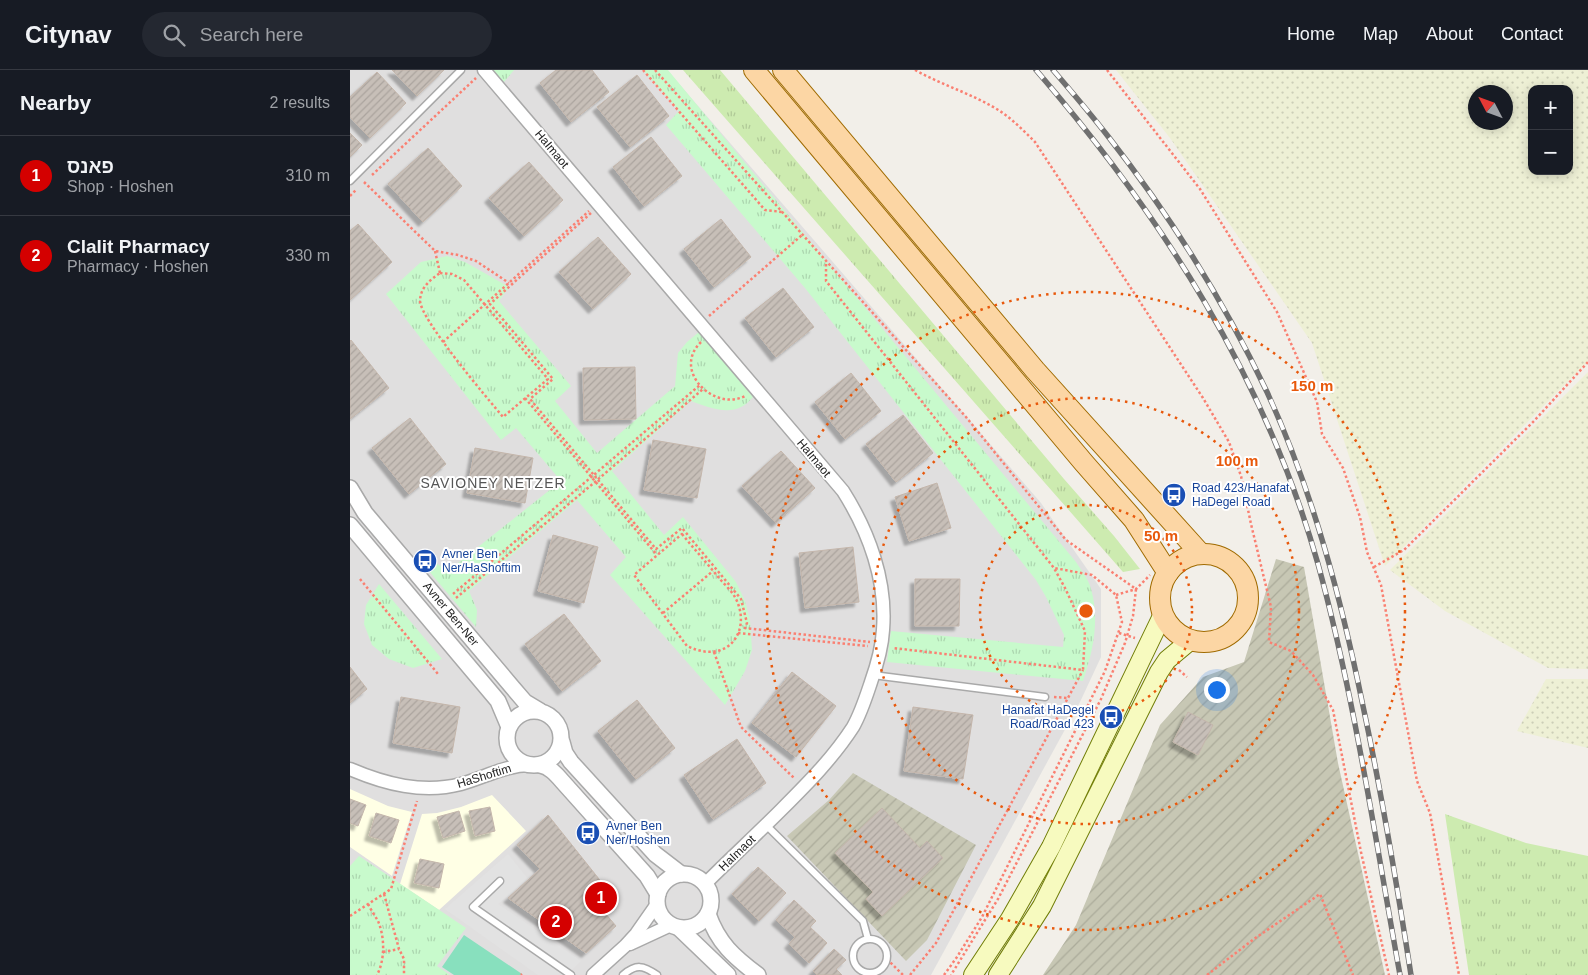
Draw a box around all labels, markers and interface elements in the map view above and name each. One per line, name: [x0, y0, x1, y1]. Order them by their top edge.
search box: [142, 12, 492, 57]
text: Citynav: [25, 21, 112, 48]
icon: search: [160, 21, 188, 49]
text: Search here: [200, 24, 303, 45]
text: Home: [1287, 24, 1335, 44]
text: Map: [1363, 24, 1398, 44]
text: About: [1426, 24, 1473, 44]
text: Contact: [1501, 24, 1563, 44]
north arrow: [1468, 85, 1513, 130]
map controls: [1528, 85, 1573, 175]
button: +: [1528, 85, 1573, 130]
text: Nearby: [20, 91, 91, 114]
text: 2 results: [270, 94, 330, 111]
street label: HaImaot: [532, 127, 572, 171]
button: −: [1528, 130, 1573, 175]
text: פאנס: [67, 156, 114, 177]
text: 1: [32, 167, 40, 184]
text: 310 m: [286, 167, 330, 184]
text: Shop · Hoshen: [67, 178, 174, 195]
text: Clalit Pharmacy: [67, 236, 210, 257]
text: 2: [32, 247, 40, 264]
text: 330 m: [286, 247, 330, 264]
text: Pharmacy · Hoshen: [67, 258, 208, 275]
text: 150 m: [1291, 377, 1333, 394]
street label: HaImaot: [794, 436, 834, 480]
text: 100 m: [1216, 452, 1258, 469]
district label: SAVIONEY NETZER: [420, 475, 566, 491]
place label: Road 423/Hanafat HaDegel Road: [1192, 481, 1290, 509]
bus stop icon: Road 423/Hanafat HaDegel Road: [1161, 482, 1187, 508]
text: 50 m: [1144, 527, 1178, 544]
place label: Avner Ben Ner/HaShoftim: [442, 547, 521, 575]
bus stop icon: Avner Ben Ner/HaShoftim: [412, 548, 438, 574]
street label: Avner Ben-Ner: [420, 579, 482, 649]
centre of rings: [1077, 602, 1095, 620]
your location: [1204, 677, 1230, 703]
place label: Hanafat HaDegel Road/Road 423: [1002, 703, 1094, 731]
bus stop icon: Hanafat HaDegel Road/Road 423: [1098, 704, 1124, 730]
street label: HaShoftim: [455, 761, 513, 791]
place label: Avner Ben Ner/Hoshen: [606, 819, 670, 847]
bus stop icon: Avner Ben Ner/Hoshen: [575, 820, 601, 846]
street label: HaImaot: [716, 832, 759, 874]
pin: 1: [585, 879, 617, 917]
pin: 2: [540, 903, 572, 941]

